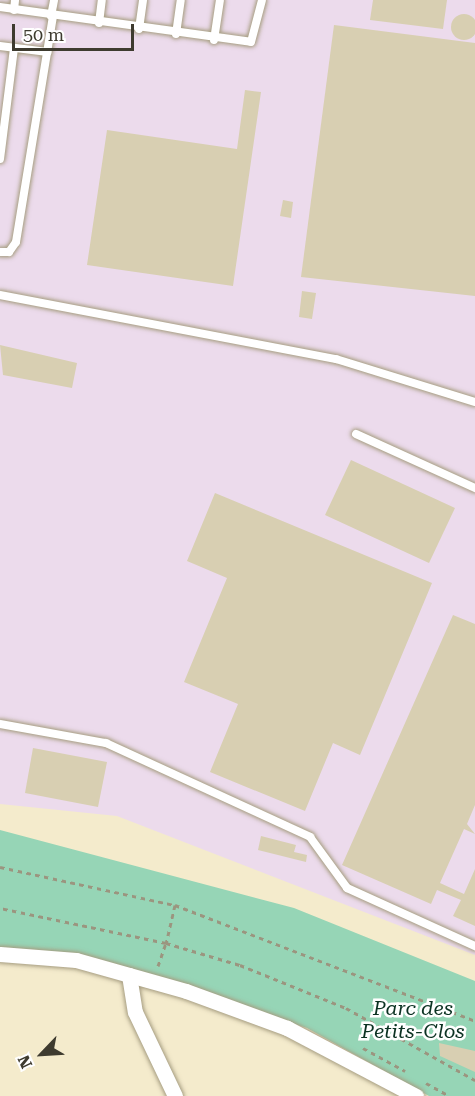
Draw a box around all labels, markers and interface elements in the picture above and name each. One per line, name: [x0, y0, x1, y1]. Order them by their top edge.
scale bar: [15, 12, 136, 50]
text: 50 m: [23, 24, 64, 45]
park label: Parc des Petits-Clos: [361, 996, 465, 1043]
north arrow: [12, 1024, 72, 1084]
text: N: [14, 1052, 36, 1071]

